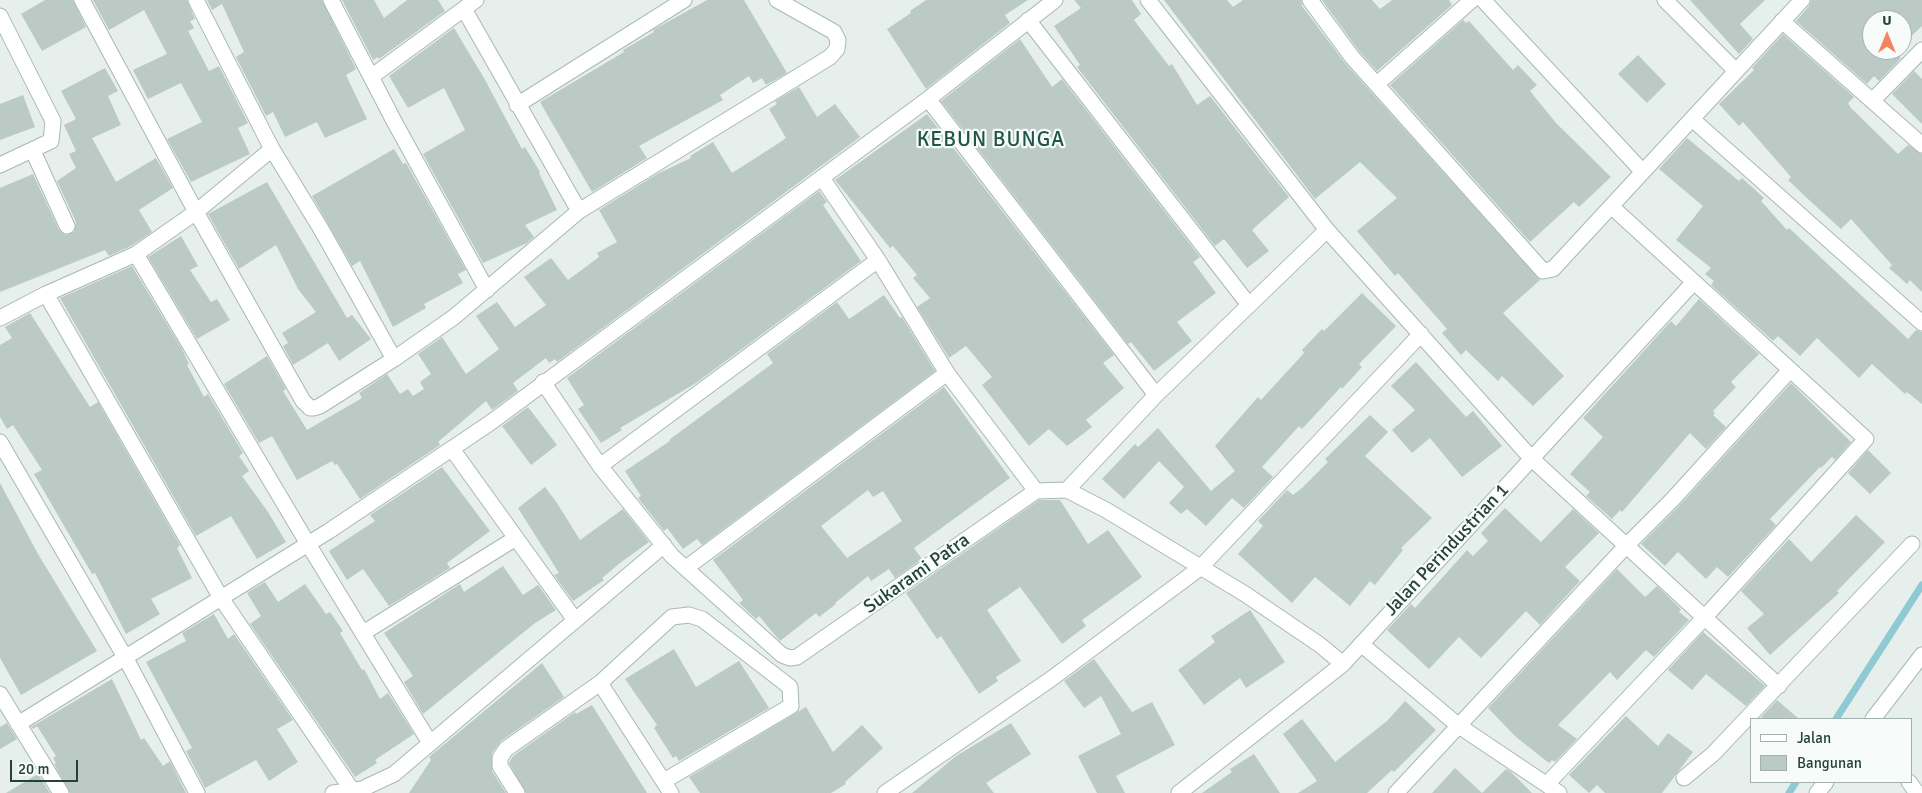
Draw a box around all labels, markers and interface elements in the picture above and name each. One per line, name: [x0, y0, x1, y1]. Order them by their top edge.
north arrow: [1862, 10, 1912, 60]
text: U: [1882, 12, 1892, 29]
district label: KEBUN BUNGA: [915, 127, 1067, 153]
street label: Jalan Perindustrian 1: [1380, 479, 1514, 621]
street label: Sukarami Patra: [860, 529, 974, 619]
legend: [1750, 718, 1912, 783]
text: Jalan: [1797, 729, 1831, 747]
scale bar: [12, 750, 80, 782]
text: Bangunan: [1797, 754, 1862, 772]
text: 20 m: [18, 760, 49, 778]

